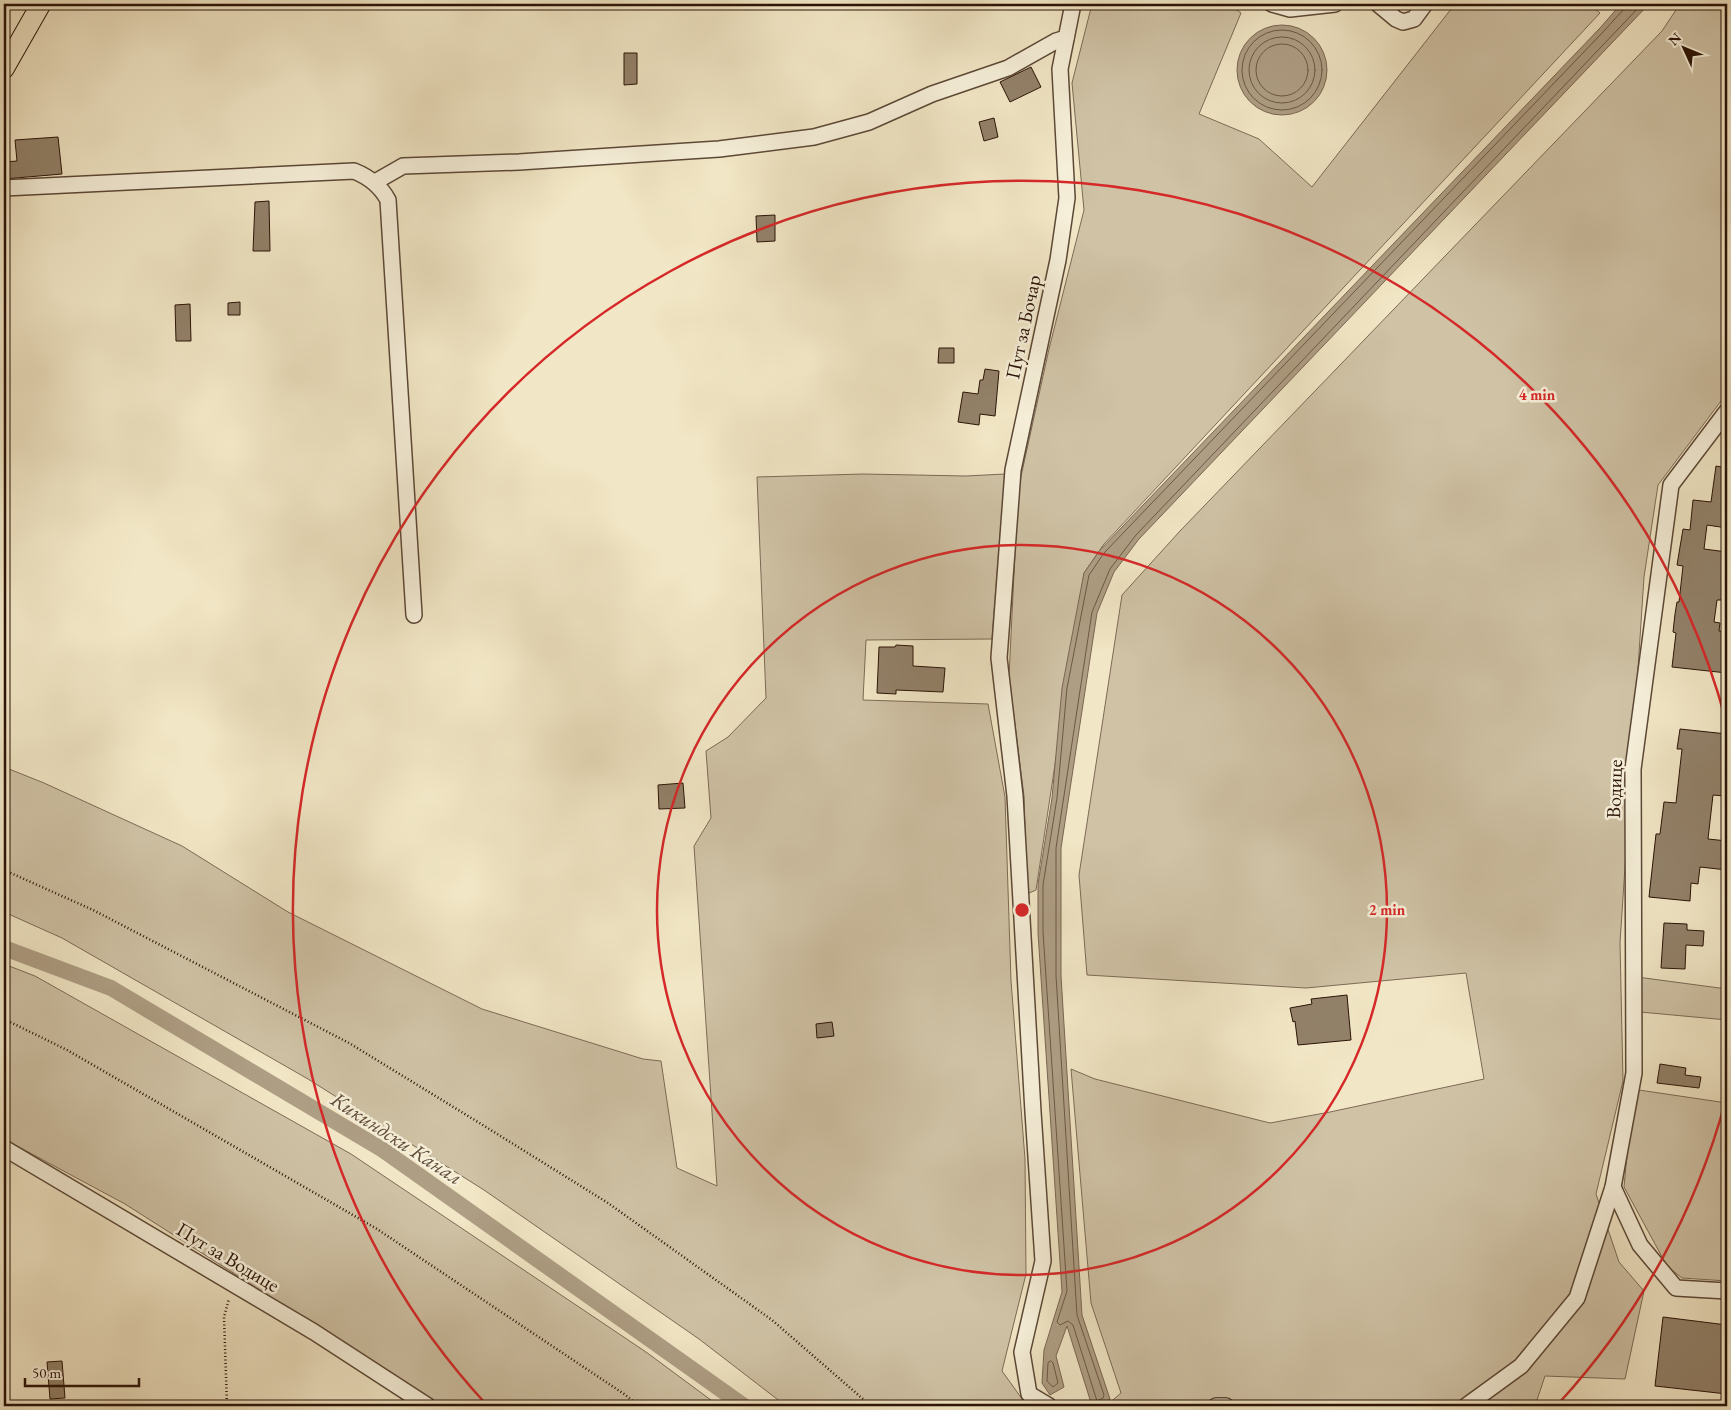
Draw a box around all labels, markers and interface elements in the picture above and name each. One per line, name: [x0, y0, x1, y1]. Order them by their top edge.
north arrow: [1658, 22, 1708, 72]
text: N: [1664, 28, 1686, 49]
street label: Пут за Бочар: [999, 272, 1047, 382]
text: 4 min: [1519, 385, 1556, 404]
street label: Водице: [1600, 759, 1628, 819]
text: 2 min: [1369, 900, 1406, 919]
centre of rings: [1013, 901, 1031, 919]
water label: Кикиндски Канал: [325, 1085, 468, 1191]
street label: Пут за Водице: [172, 1216, 285, 1298]
scale bar: [25, 1355, 139, 1387]
text: 50 m: [32, 1363, 61, 1382]

